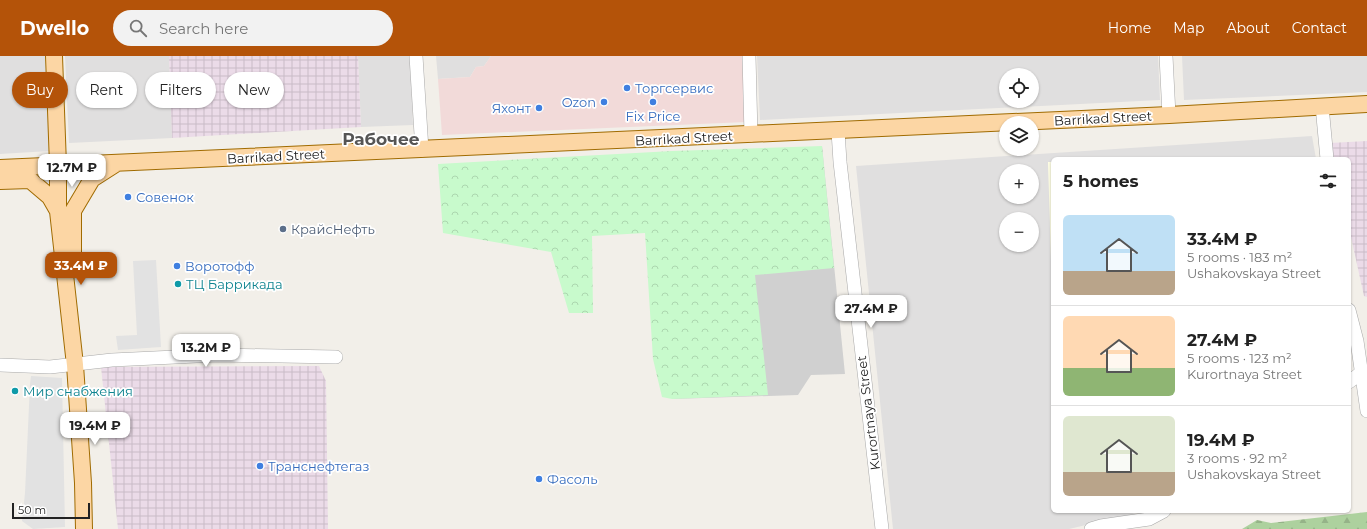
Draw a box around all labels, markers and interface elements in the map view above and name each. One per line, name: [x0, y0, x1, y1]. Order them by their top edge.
search box: [113, 10, 393, 46]
text: Dwello: [20, 17, 89, 40]
icon: search: [127, 17, 149, 39]
text: Search here: [159, 19, 248, 38]
text: Home: [1108, 19, 1151, 37]
text: Map: [1173, 19, 1204, 37]
text: About: [1226, 19, 1270, 37]
text: Contact: [1292, 19, 1347, 37]
map controls: [999, 68, 1039, 252]
button: locate: [999, 68, 1039, 108]
chip: Buy: [12, 72, 68, 108]
chip: Rent: [76, 72, 137, 108]
chip: Filters: [145, 72, 216, 108]
chip: New: [224, 72, 284, 108]
place label: Торгсервис: [635, 80, 713, 96]
marker: Торгсервис: [622, 83, 632, 93]
place label: Ozon: [562, 94, 596, 110]
marker: Ozon: [599, 97, 609, 107]
marker: Fix Price: [648, 97, 658, 107]
place label: Яхонт: [492, 100, 532, 116]
marker: Яхонт: [534, 103, 544, 113]
street label: Barrikad Street: [1054, 107, 1152, 129]
place label: Fix Price: [626, 108, 681, 124]
button: layers: [999, 116, 1039, 156]
street label: Barrikad Street: [635, 127, 733, 149]
district label: Рабочее: [342, 129, 420, 149]
street label: Barrikad Street: [227, 145, 325, 167]
pin: 12.7M ₽: [35, 154, 109, 188]
text: 12.7M ₽: [47, 159, 97, 175]
button: +: [999, 164, 1039, 204]
icon: filters: [1317, 170, 1339, 192]
text: 5 homes: [1063, 171, 1139, 191]
place label: Совенок: [136, 189, 194, 205]
marker: Совенок: [123, 192, 133, 202]
button: −: [999, 212, 1039, 252]
place label: КрайсНефть: [291, 221, 375, 237]
marker: КрайсНефть: [278, 224, 288, 234]
text: 33.4M ₽: [1187, 229, 1257, 249]
icon: home: [1095, 231, 1143, 279]
text: 5 rooms · 183 m²: [1187, 249, 1292, 265]
pin: 33.4M ₽: [44, 252, 118, 286]
text: 33.4M ₽: [54, 257, 108, 273]
place label: Воротофф: [185, 258, 254, 274]
marker: Воротофф: [172, 261, 182, 271]
text: Ushakovskaya Street: [1187, 265, 1321, 281]
place label: ТЦ Баррикада: [186, 276, 283, 292]
marker: ТЦ Баррикада: [173, 279, 183, 289]
pin: 27.4M ₽: [834, 295, 908, 329]
text: 27.4M ₽: [844, 300, 898, 316]
text: 27.4M ₽: [1187, 330, 1257, 350]
icon: home: [1095, 332, 1143, 380]
pin: 13.2M ₽: [169, 334, 243, 368]
text: 13.2M ₽: [181, 339, 231, 355]
text: 5 rooms · 123 m²: [1187, 350, 1292, 366]
street label: Kurortnaya Street: [853, 355, 883, 471]
text: Kurortnaya Street: [1187, 366, 1302, 382]
place label: Мир снабжения: [23, 383, 133, 399]
marker: Мир снабжения: [10, 386, 20, 396]
pin: 19.4M ₽: [58, 412, 132, 446]
text: 19.4M ₽: [69, 417, 121, 433]
text: 19.4M ₽: [1187, 430, 1255, 450]
icon: home: [1095, 432, 1143, 480]
text: 3 rooms · 92 m²: [1187, 450, 1287, 466]
place label: Транснефтегаз: [268, 458, 369, 474]
marker: Транснефтегаз: [255, 461, 265, 471]
text: Ushakovskaya Street: [1187, 466, 1321, 482]
place label: Фасоль: [547, 471, 597, 487]
marker: Фасоль: [534, 474, 544, 484]
scale bar: [12, 501, 90, 520]
text: 50 m: [18, 503, 46, 517]

